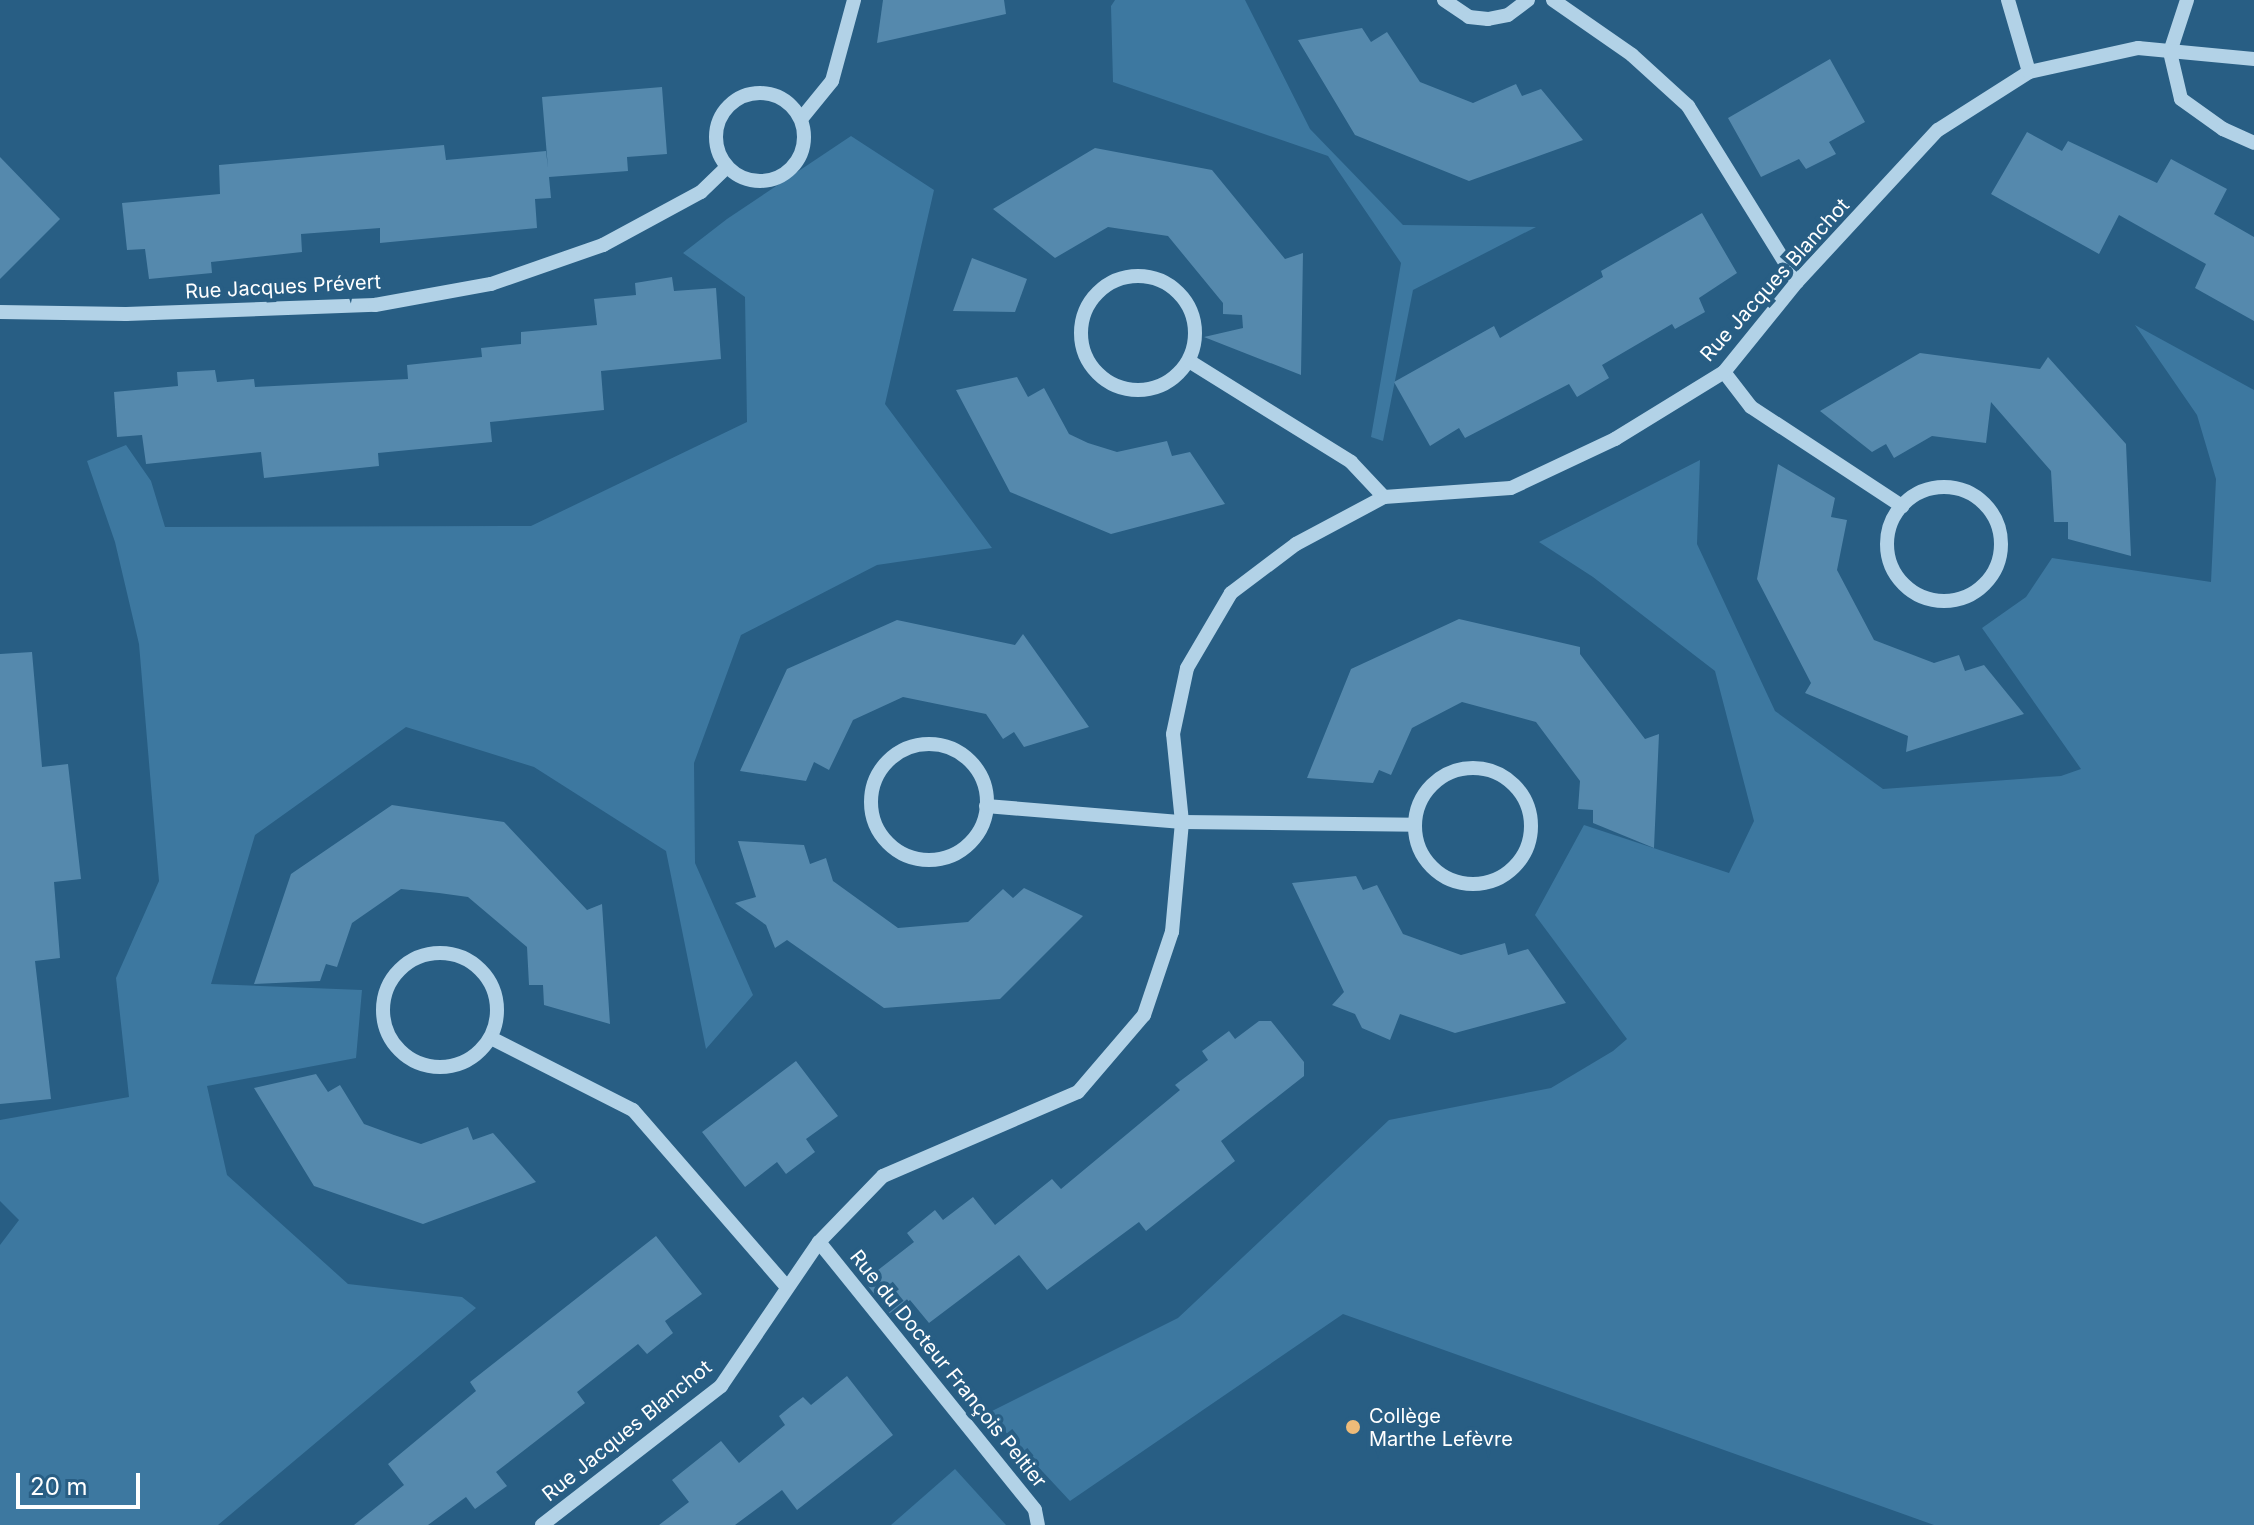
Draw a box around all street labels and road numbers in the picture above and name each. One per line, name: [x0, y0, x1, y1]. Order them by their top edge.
street label: Rue Jacques Blanchot: [1696, 194, 1854, 366]
street label: Rue Jacques Prévert: [184, 270, 382, 304]
street label: Rue du Docteur François Peltier: [845, 1245, 1051, 1493]
street label: Rue Jacques Blanchot: [538, 1355, 716, 1507]

